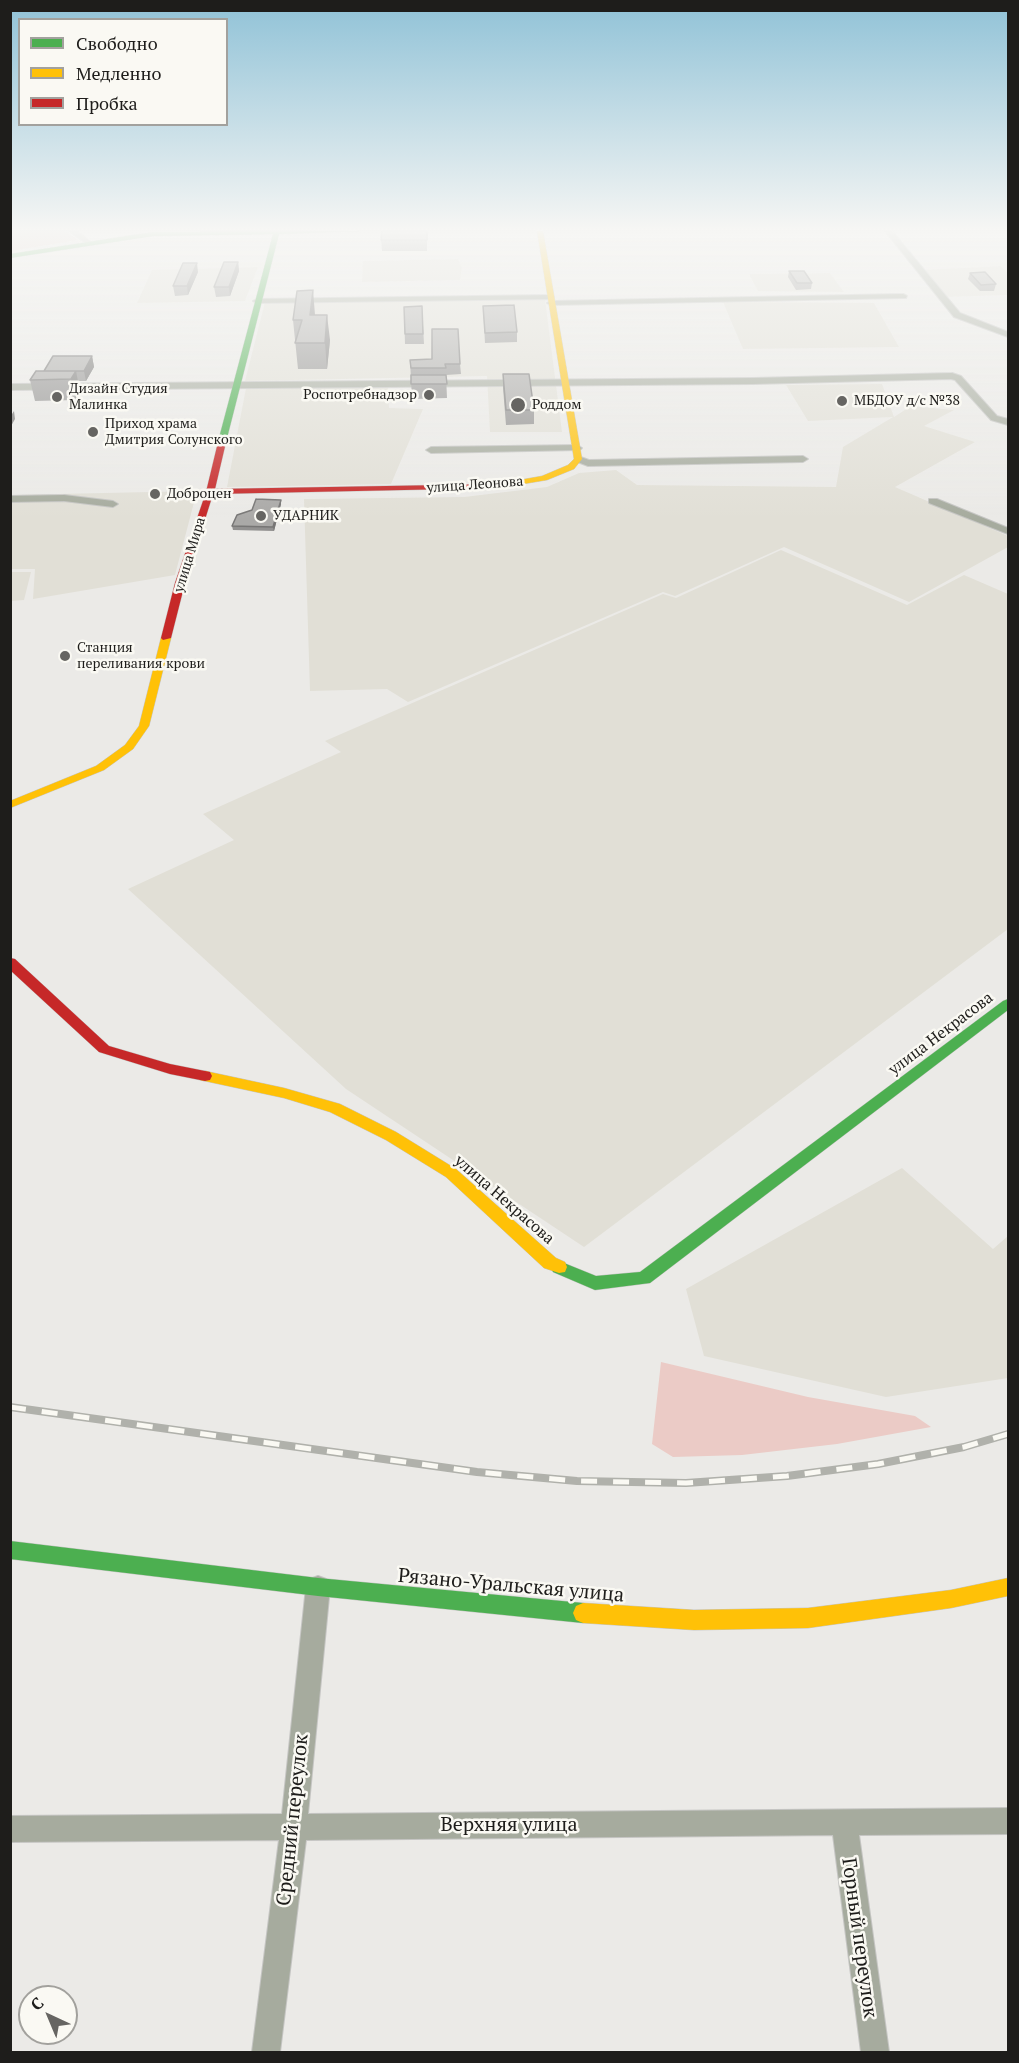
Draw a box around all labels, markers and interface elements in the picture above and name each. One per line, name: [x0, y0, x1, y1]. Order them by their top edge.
legend: [18, 18, 228, 126]
text: Свободно: [76, 31, 158, 55]
text: Медленно: [76, 61, 162, 85]
text: Пробка: [76, 91, 138, 115]
place label: Дизайн Студия Малинка: [69, 381, 168, 413]
place label: Роспотребнадзор: [303, 387, 417, 403]
marker: Роспотребнадзор: [422, 388, 436, 402]
marker: Дизайн Студия Малинка: [50, 390, 64, 404]
place label: МБДОУ д/с №38: [854, 393, 960, 409]
marker: МБДОУ д/с №38: [835, 394, 849, 408]
marker: Роддом: [509, 396, 527, 414]
place label: Роддом: [532, 397, 581, 413]
place label: Приход храма Дмитрия Солунского: [105, 416, 242, 448]
marker: Приход храма Дмитрия Солунского: [86, 425, 100, 439]
street label: улица Леонова: [426, 473, 524, 497]
place label: Доброцен: [167, 486, 232, 502]
marker: Доброцен: [148, 487, 162, 501]
place label: УДАРНИК: [273, 508, 339, 524]
marker: УДАРНИК: [254, 509, 268, 523]
street label: улица Мира: [171, 515, 209, 595]
place label: Станция переливания крови: [77, 640, 205, 672]
marker: Станция переливания крови: [58, 649, 72, 663]
street label: улица Некрасова: [885, 988, 997, 1080]
street label: улица Некрасова: [450, 1151, 558, 1249]
street label: Рязано-Уральская улица: [397, 1564, 625, 1608]
street label: Средний переулок: [272, 1733, 314, 1907]
street label: Верхняя улица: [440, 1813, 578, 1837]
street label: Горный переулок: [836, 1856, 882, 2020]
north arrow: [18, 1985, 78, 2045]
text: С: [25, 1992, 48, 2015]

